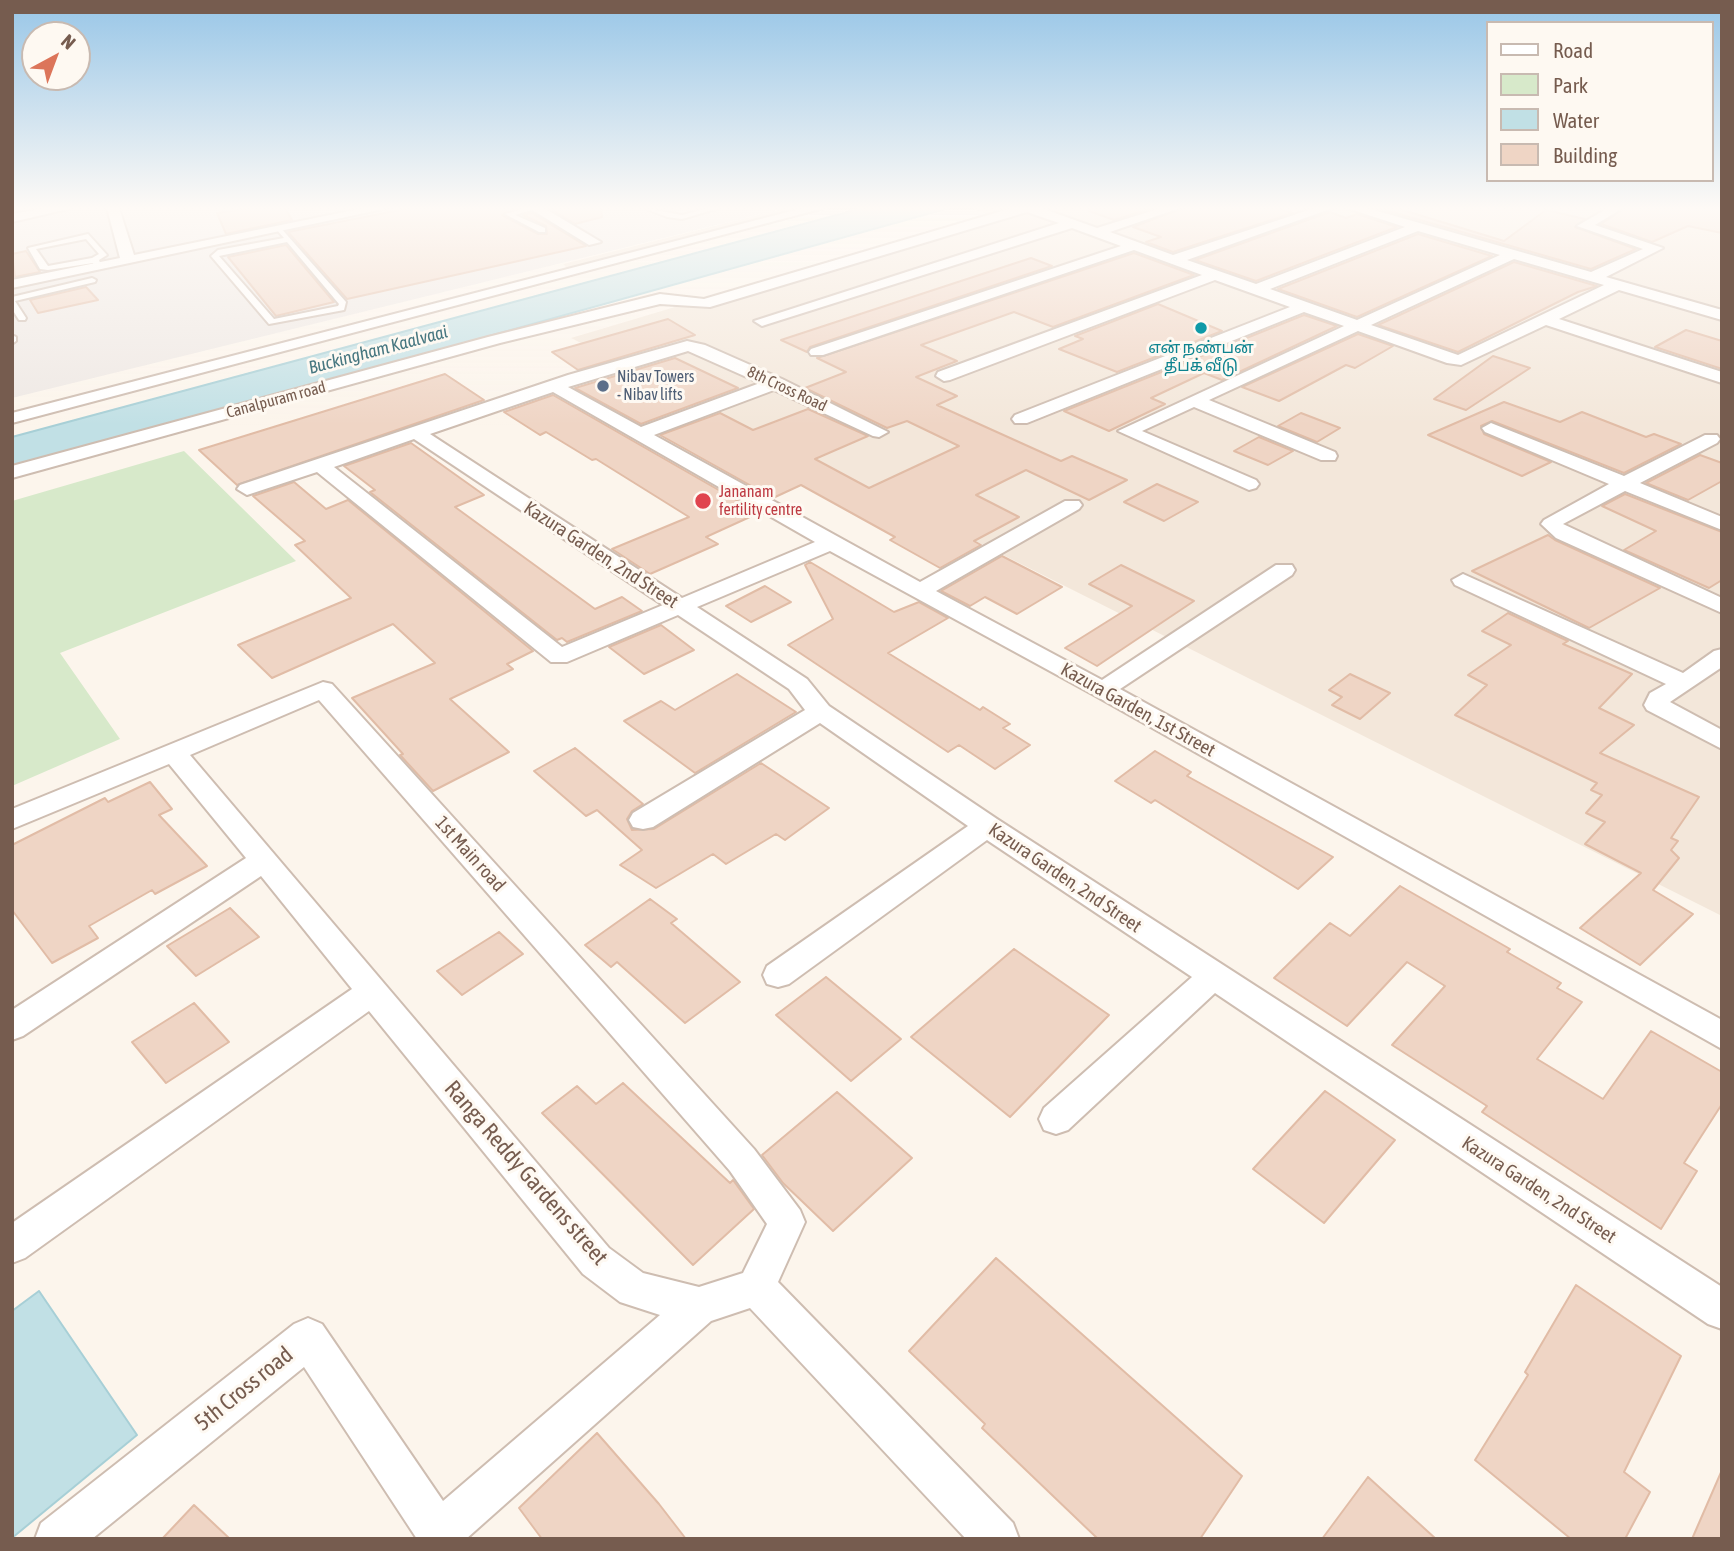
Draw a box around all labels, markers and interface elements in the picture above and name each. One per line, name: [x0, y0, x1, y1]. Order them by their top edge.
north arrow: [21, 21, 91, 91]
legend: [1486, 21, 1713, 182]
text: N: [57, 30, 80, 54]
text: Road: [1553, 38, 1593, 62]
text: Park: [1553, 73, 1588, 97]
text: Water: [1553, 108, 1599, 132]
text: Building: [1553, 143, 1617, 167]
marker: என் நண்பன் தீபக் வீடு: [1193, 320, 1209, 336]
water label: Buckingham Kaalvaai: [306, 321, 450, 379]
place label: என் நண்பன் தீபக் வீடு: [1148, 338, 1254, 376]
street label: 8th Cross Road: [744, 362, 830, 416]
place label: Nibav Towers - Nibav lifts: [617, 367, 694, 405]
street label: Canalpuram road: [224, 378, 328, 422]
marker: Nibav Towers - Nibav lifts: [595, 378, 611, 394]
place label: Jananam fertility centre: [719, 482, 802, 520]
marker: Jananam fertility centre: [693, 491, 713, 511]
street label: Kazura Garden, 2nd Street: [520, 497, 682, 613]
street label: Kazura Garden, 1st Street: [1057, 658, 1219, 762]
street label: 1st Main road: [430, 812, 510, 896]
street label: Kazura Garden, 2nd Street: [984, 818, 1146, 938]
street label: Ranga Reddy Gardens street: [438, 1075, 614, 1271]
street label: Kazura Garden, 2nd Street: [1458, 1132, 1620, 1248]
street label: 5th Cross road: [189, 1341, 299, 1437]

